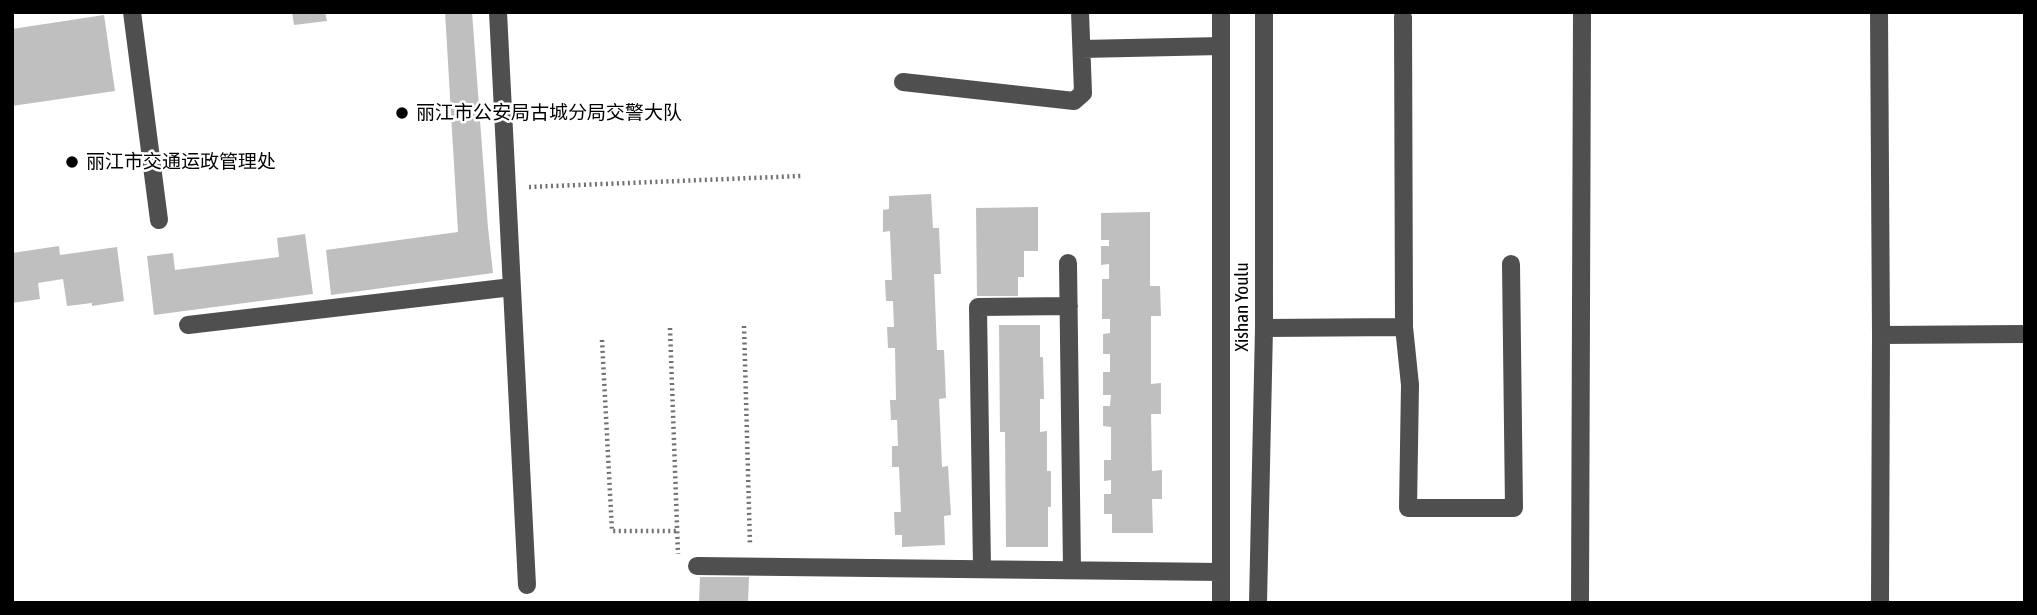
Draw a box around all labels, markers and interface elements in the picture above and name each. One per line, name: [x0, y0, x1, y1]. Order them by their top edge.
place label: 丽江市公安局古城分局交警大队: [416, 102, 682, 124]
marker: 丽江市公安局古城分局交警大队: [394, 105, 410, 121]
place label: 丽江市交通运政管理处: [86, 151, 276, 173]
marker: 丽江市交通运政管理处: [64, 154, 80, 170]
street label: Xishan Youlu: [1231, 262, 1253, 352]

